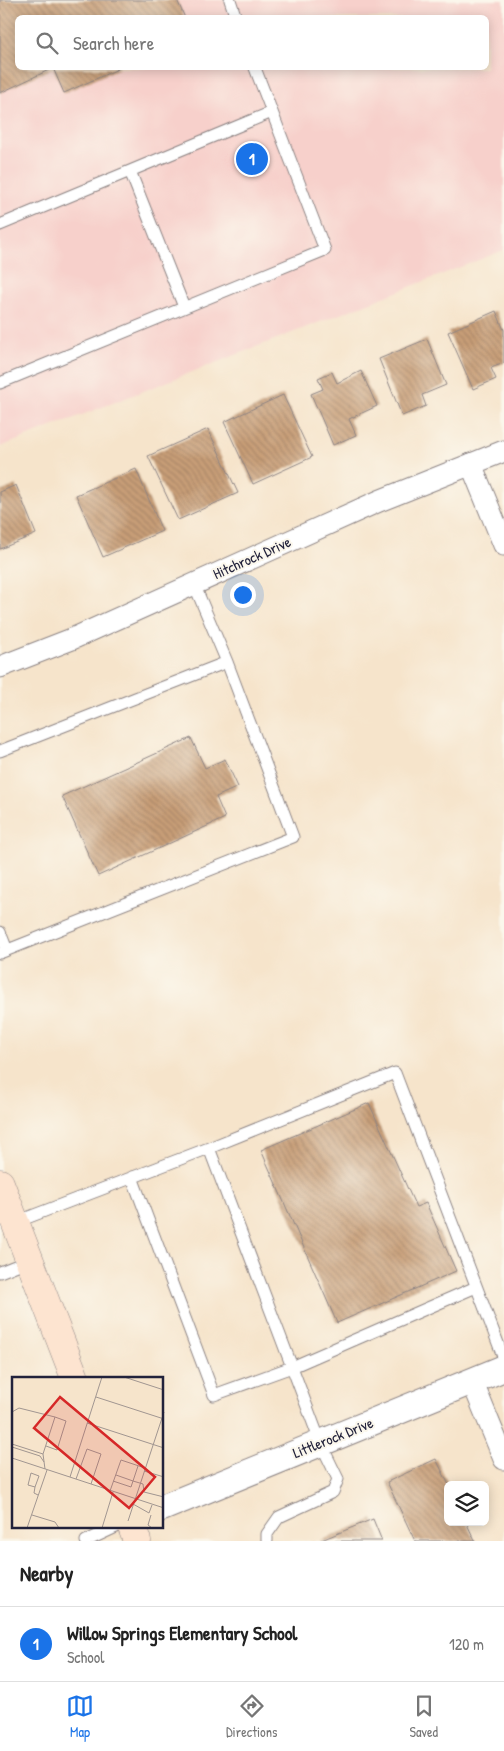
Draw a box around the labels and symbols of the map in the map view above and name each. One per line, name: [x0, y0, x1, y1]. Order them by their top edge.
pin: 1: [236, 140, 268, 178]
street label: Hitchrock Drive: [210, 531, 294, 584]
your location: [230, 582, 256, 608]
inset map: [12, 1377, 164, 1528]
street label: Littlerock Drive: [290, 1412, 376, 1463]

